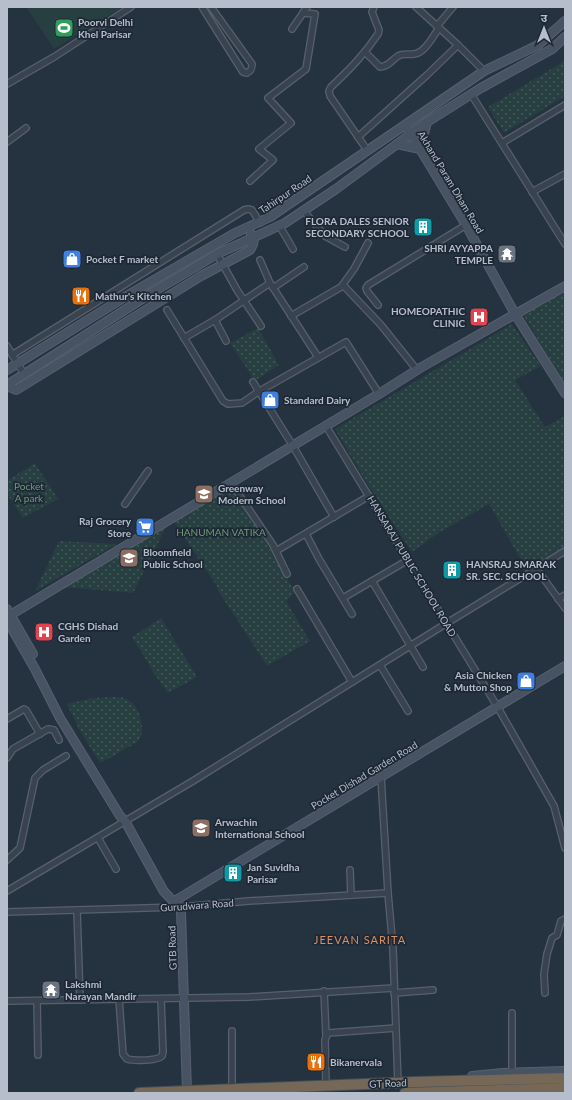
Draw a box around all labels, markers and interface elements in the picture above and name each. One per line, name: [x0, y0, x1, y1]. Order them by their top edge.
north arrow: [524, 8, 564, 48]
text: उ: [541, 11, 548, 24]
place label: Poorvi Delhi Khel Parisar: [78, 16, 133, 40]
sports icon: Poorvi Delhi Khel Parisar: [53, 17, 75, 39]
street label: Akhand Param Dham Road: [416, 129, 486, 235]
street label: Tahirpur Road: [256, 172, 314, 216]
place label: FLORA DALES SENIOR SECONDARY SCHOOL: [305, 215, 410, 239]
building icon: FLORA DALES SENIOR SECONDARY SCHOOL: [412, 216, 434, 238]
place label: SHRI AYYAPPA TEMPLE: [424, 242, 493, 266]
temple icon: SHRI AYYAPPA TEMPLE: [496, 243, 518, 265]
shop icon: Pocket F market: [61, 248, 83, 270]
place label: Pocket F market: [86, 253, 158, 265]
restaurant icon: Mathur's Kitchen: [70, 285, 92, 307]
place label: Mathur's Kitchen: [95, 290, 172, 302]
place label: HOMEOPATHIC CLINIC: [391, 305, 465, 329]
hospital icon: HOMEOPATHIC CLINIC: [468, 306, 490, 328]
shop icon: Standard Dairy: [259, 389, 281, 411]
place label: Standard Dairy: [284, 394, 351, 406]
park label: Pocket A park: [14, 480, 44, 504]
place label: Greenway Modern School: [218, 482, 286, 506]
school or university icon: Greenway Modern School: [193, 483, 215, 505]
street label: HANSARAJ PUBLIC SCHOOL ROAD: [365, 493, 459, 639]
place label: Raj Grocery Store: [79, 515, 132, 539]
supermarket icon: Raj Grocery Store: [134, 516, 156, 538]
park label: HANUMAN VATIKA: [176, 526, 266, 538]
place label: Bloomfield Public School: [143, 546, 203, 570]
school or university icon: Bloomfield Public School: [118, 547, 140, 569]
place label: HANSRAJ SMARAK SR. SEC. SCHOOL: [466, 558, 556, 582]
building icon: HANSRAJ SMARAK SR. SEC. SCHOOL: [441, 559, 463, 581]
place label: CGHS Dishad Garden: [58, 620, 119, 644]
hospital icon: CGHS Dishad Garden: [33, 621, 55, 643]
place label: Asia Chicken & Mutton Shop: [444, 669, 512, 693]
shop icon: Asia Chicken & Mutton Shop: [515, 670, 537, 692]
street label: Pocket Dishad Garden Road: [309, 738, 419, 812]
place label: Arwachin International School: [214, 816, 305, 840]
school or university icon: Arwachin International School: [190, 817, 212, 839]
place label: Jan Suvidha Parisar: [247, 861, 300, 885]
building icon: Jan Suvidha Parisar: [222, 862, 244, 884]
street label: Gurudwara Road: [160, 896, 234, 914]
street label: GTB Road: [165, 926, 179, 970]
district label: JEEVAN SARITA: [314, 933, 406, 946]
place label: Lakshmi Narayan Mandir: [65, 978, 137, 1002]
temple icon: Lakshmi Narayan Mandir: [40, 979, 62, 1001]
restaurant icon: Bikanervala: [305, 1051, 327, 1073]
place label: Bikanervala: [330, 1056, 382, 1068]
street label: GT Road: [369, 1076, 407, 1090]

